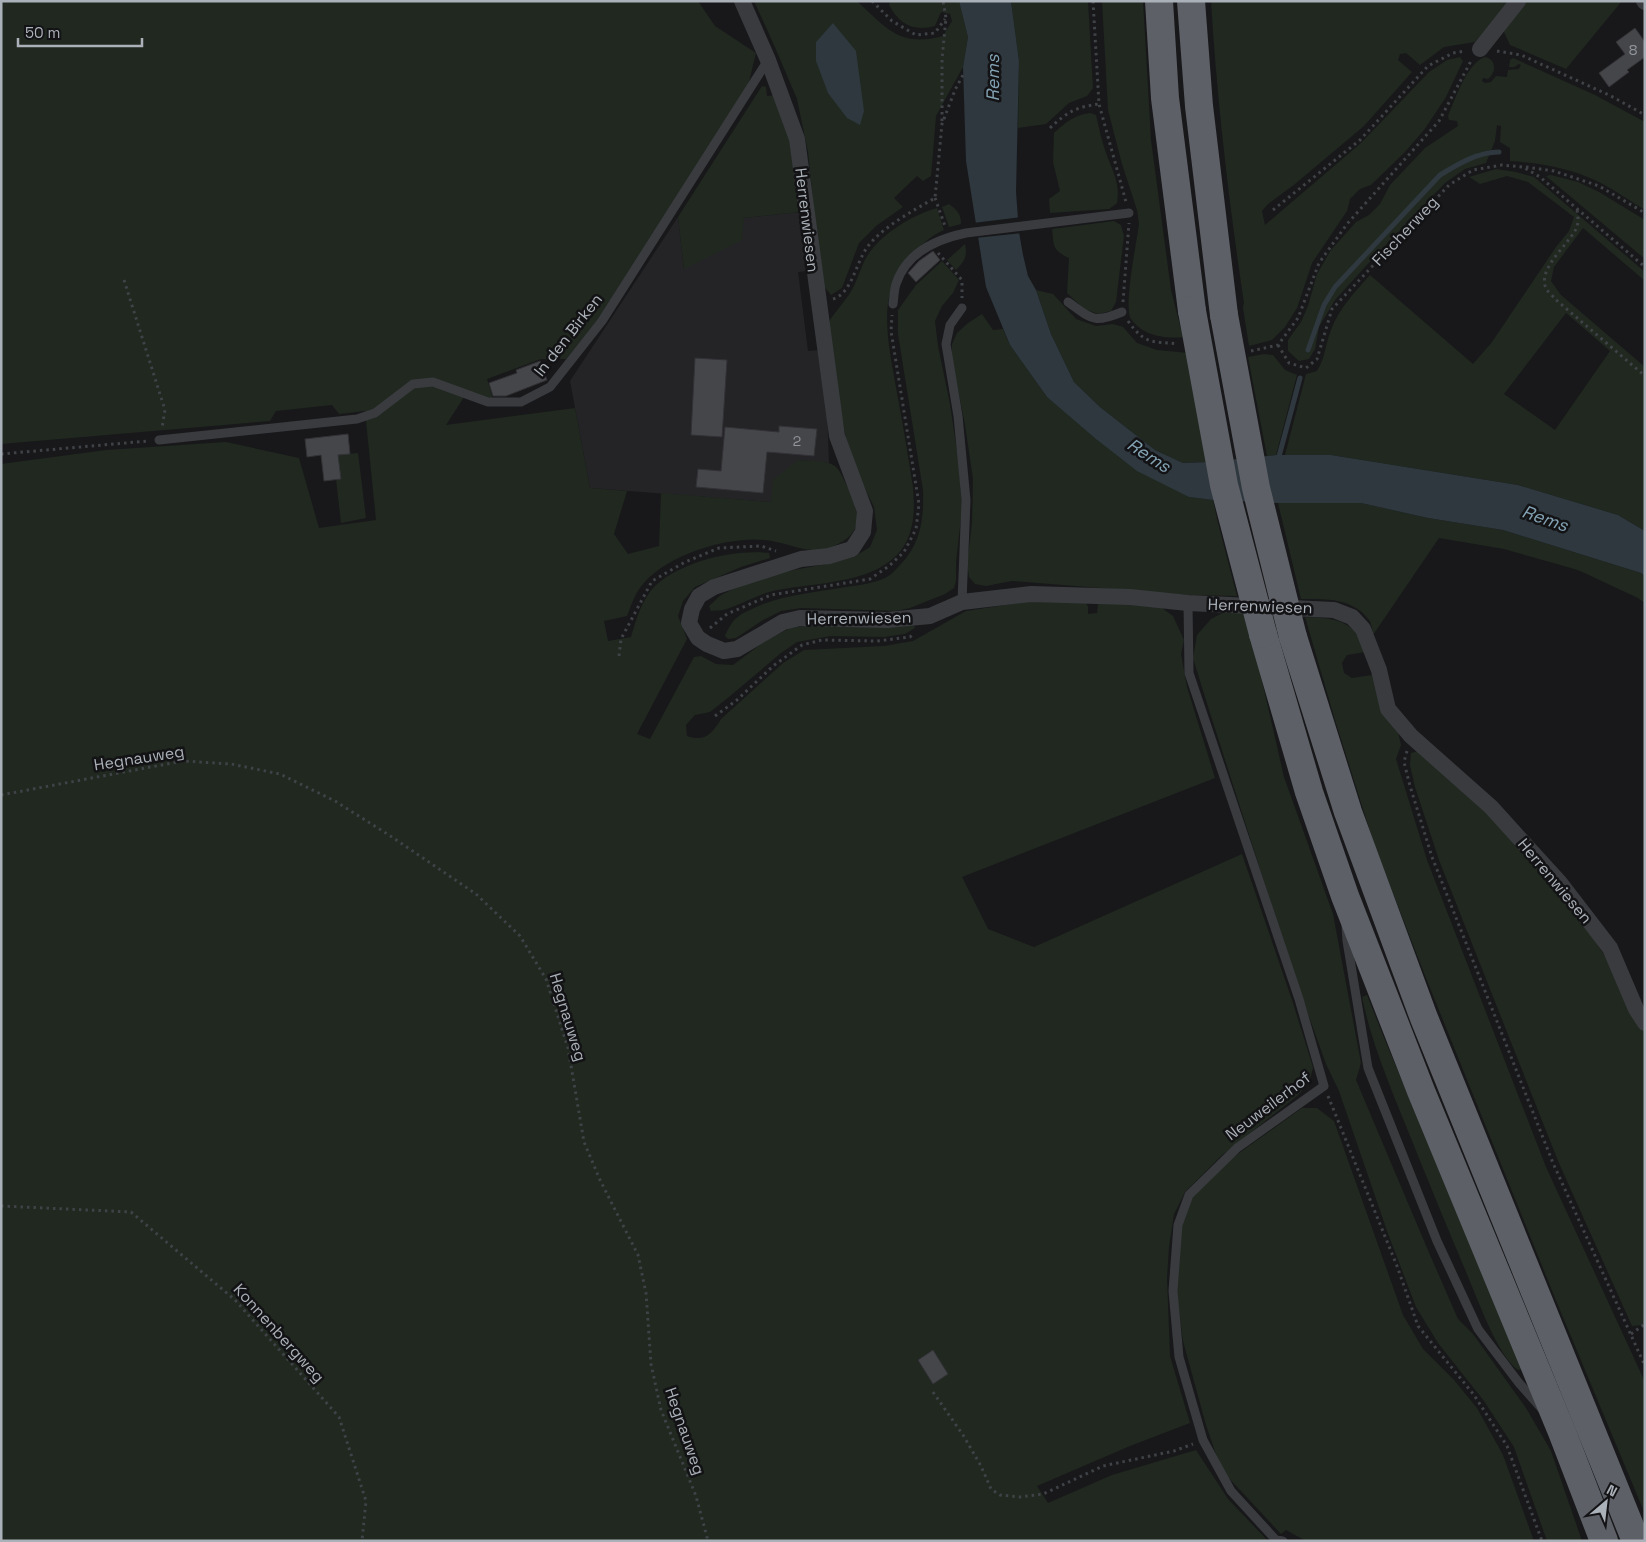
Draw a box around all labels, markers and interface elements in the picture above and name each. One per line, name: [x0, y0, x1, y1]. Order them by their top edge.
scale bar: [18, 15, 141, 47]
text: 50 m: [25, 23, 60, 42]
house number: 8: [1629, 41, 1638, 59]
water label: Rems: [981, 54, 1004, 101]
street label: Herrenwiesen: [790, 167, 824, 273]
street label: Fischerweg: [1367, 192, 1443, 270]
street label: In den Birken: [529, 289, 607, 381]
house number: 2: [793, 432, 801, 450]
water label: Rems: [1123, 433, 1175, 478]
water label: Rems: [1519, 499, 1571, 537]
street label: Herrenwiesen: [1207, 594, 1313, 618]
street label: Herrenwiesen: [806, 607, 912, 629]
street label: Hegnauweg: [92, 740, 186, 776]
street label: Herrenwiesen: [1513, 834, 1597, 928]
street label: Hegnauweg: [545, 970, 591, 1064]
street label: Neuweilerhof: [1221, 1067, 1315, 1145]
street label: Konnenbergweg: [229, 1279, 329, 1387]
street label: Hegnauweg: [660, 1384, 710, 1478]
north arrow: [1581, 1477, 1631, 1527]
text: N: [1604, 1480, 1620, 1501]

